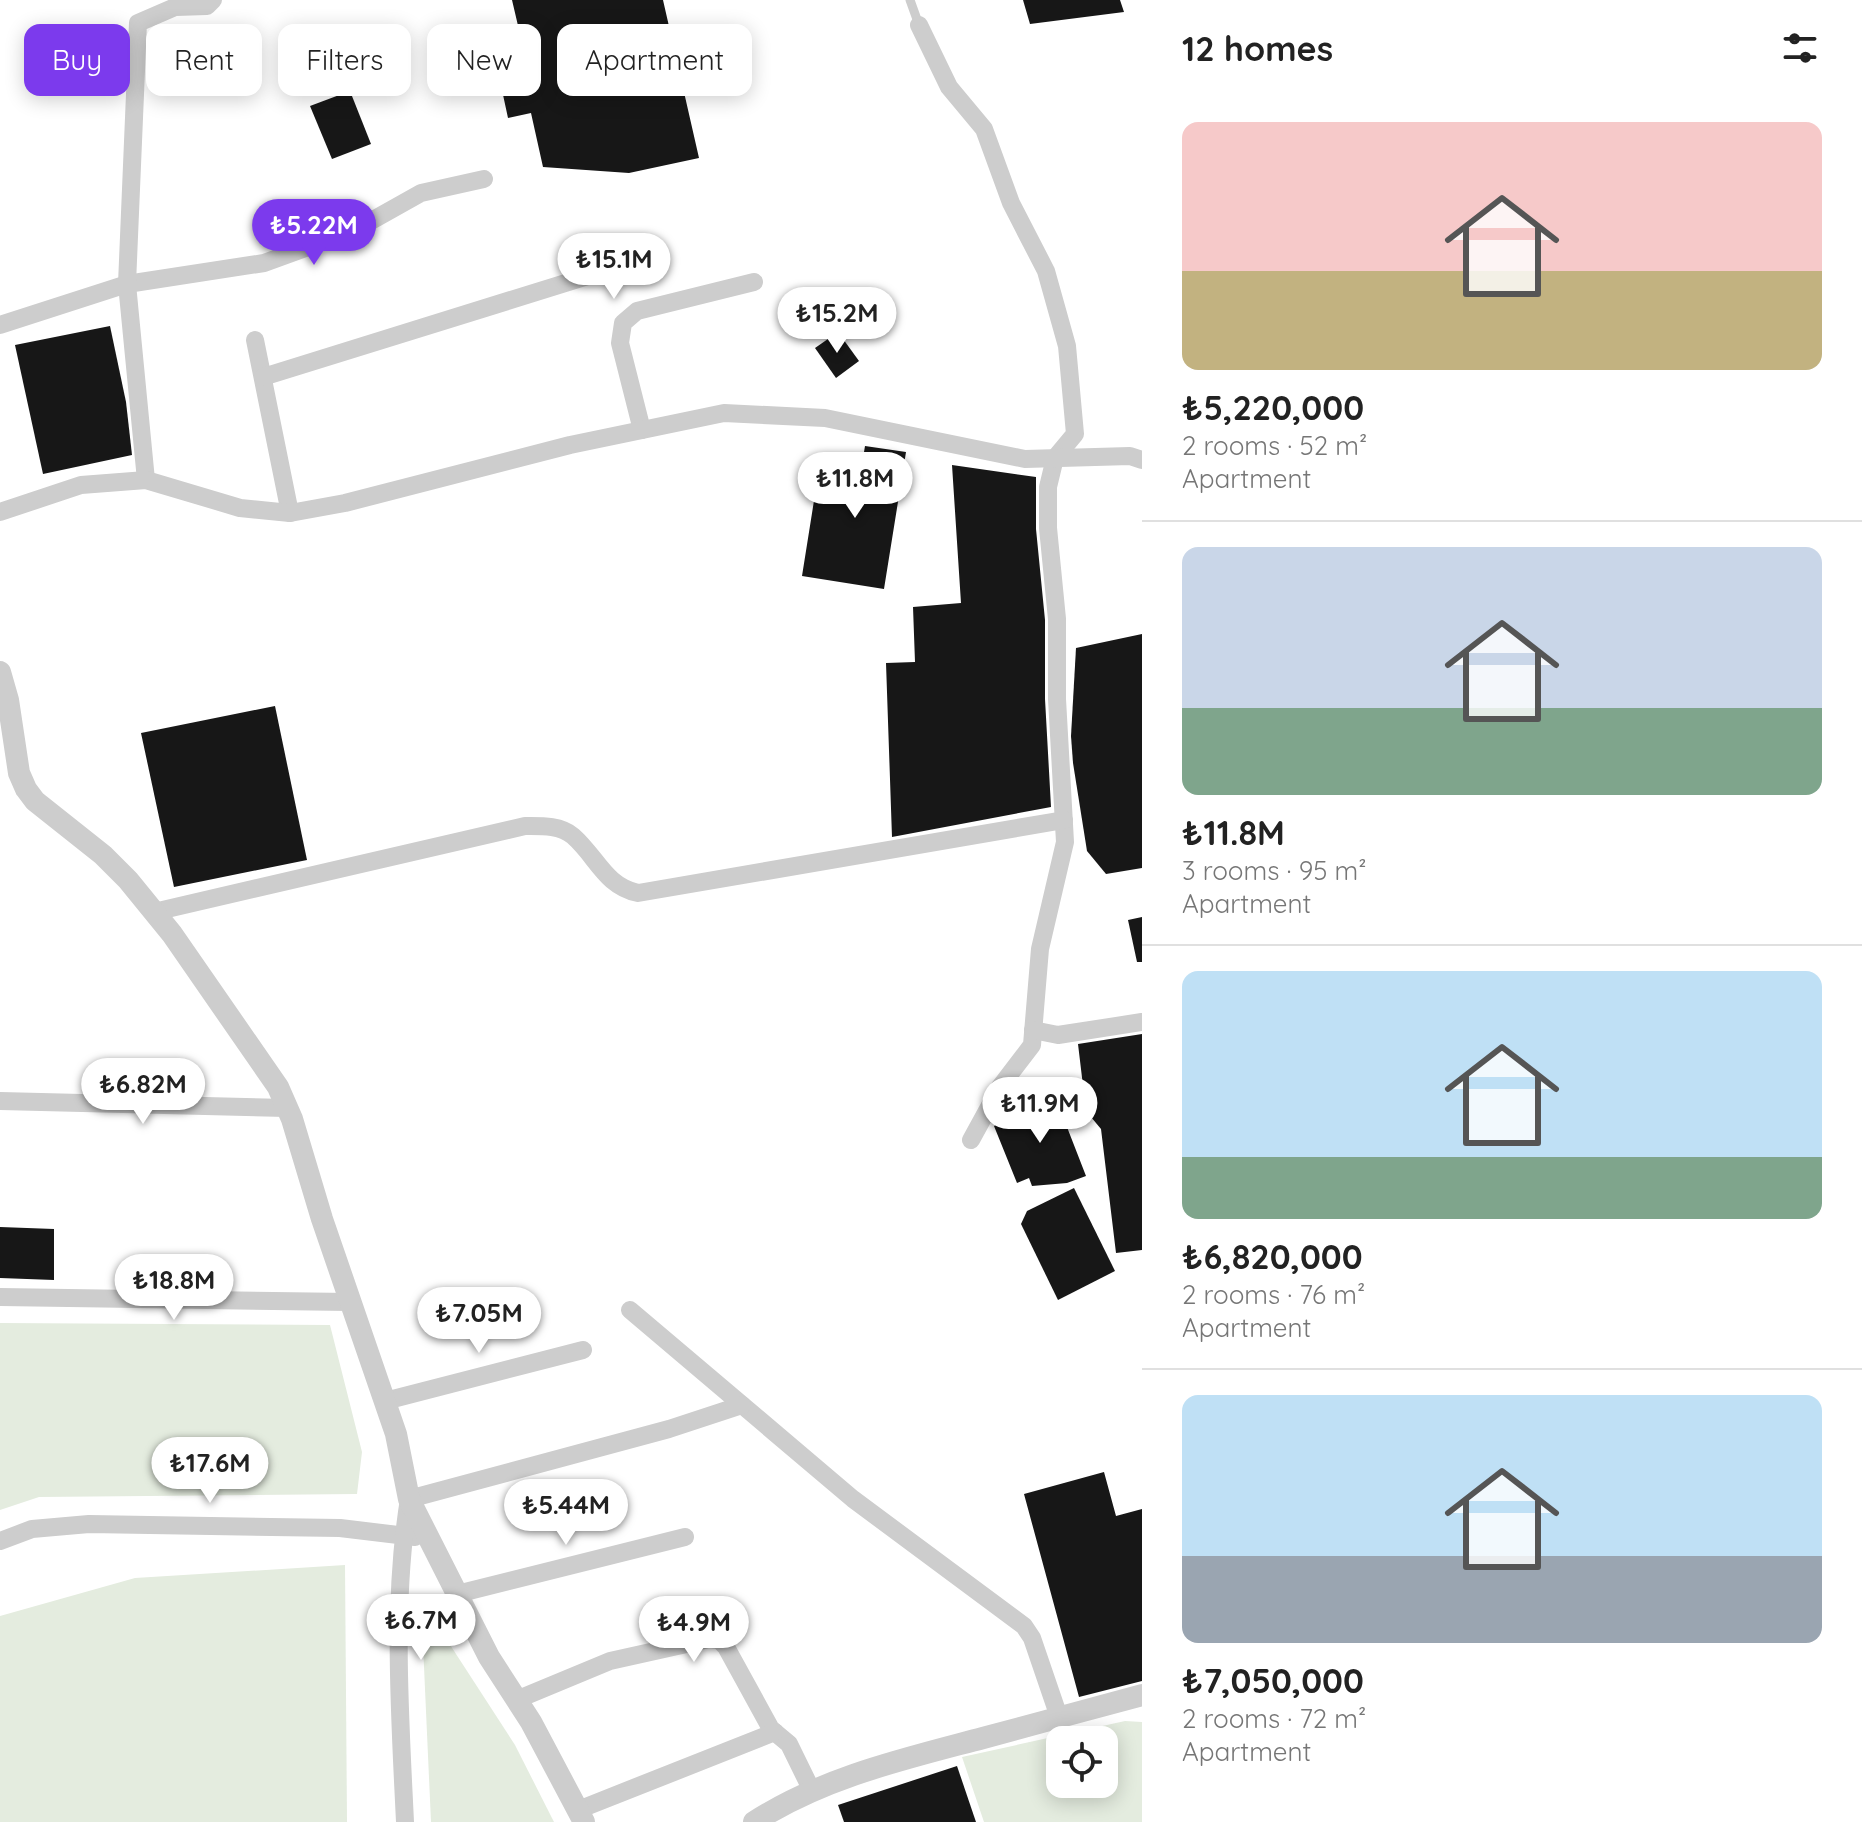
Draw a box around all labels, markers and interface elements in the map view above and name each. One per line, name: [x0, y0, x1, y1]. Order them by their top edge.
chip: Buy: [24, 24, 130, 96]
chip: Rent: [146, 24, 262, 96]
chip: Filters: [278, 24, 411, 96]
chip: New: [427, 24, 541, 96]
chip: Apartment: [557, 24, 752, 96]
icon: filters: [1778, 26, 1822, 70]
text: 12 homes: [1182, 27, 1333, 70]
icon: home: [1430, 174, 1574, 318]
pin: ₺5.22M: [249, 199, 379, 267]
text: ₺5.22M: [270, 208, 358, 241]
pin: ₺15.1M: [549, 233, 679, 301]
text: ₺15.1M: [575, 242, 653, 275]
pin: ₺15.2M: [772, 287, 902, 355]
text: ₺15.2M: [795, 296, 879, 329]
text: ₺5,220,000: [1182, 386, 1364, 429]
text: 2 rooms · 52 m²: [1182, 429, 1367, 462]
pin: ₺11.8M: [790, 452, 920, 520]
text: ₺11.8M: [816, 461, 894, 494]
text: Apartment: [1182, 462, 1311, 495]
icon: home: [1430, 599, 1574, 743]
text: ₺11.8M: [1182, 811, 1285, 854]
text: 3 rooms · 95 m²: [1182, 854, 1366, 887]
text: Apartment: [1182, 887, 1311, 920]
icon: home: [1430, 1023, 1574, 1167]
pin: ₺6.82M: [78, 1058, 208, 1126]
text: ₺6.82M: [99, 1067, 187, 1100]
pin: ₺11.9M: [975, 1077, 1105, 1145]
text: ₺11.9M: [1000, 1086, 1080, 1119]
text: ₺6,820,000: [1182, 1235, 1363, 1278]
pin: ₺18.8M: [109, 1254, 239, 1322]
text: ₺18.8M: [133, 1263, 215, 1296]
text: 2 rooms · 76 m²: [1182, 1278, 1365, 1311]
pin: ₺7.05M: [414, 1287, 544, 1355]
text: ₺7.05M: [435, 1296, 523, 1329]
text: Apartment: [1182, 1311, 1311, 1344]
pin: ₺17.6M: [145, 1437, 275, 1505]
text: ₺17.6M: [169, 1446, 251, 1479]
icon: home: [1430, 1447, 1574, 1591]
pin: ₺5.44M: [501, 1479, 631, 1547]
text: ₺5.44M: [522, 1488, 610, 1521]
pin: ₺6.7M: [365, 1594, 477, 1662]
pin: ₺4.9M: [638, 1596, 750, 1664]
text: ₺6.7M: [385, 1603, 457, 1636]
text: ₺4.9M: [657, 1605, 731, 1638]
text: ₺7,050,000: [1182, 1659, 1364, 1702]
text: 2 rooms · 72 m²: [1182, 1702, 1366, 1735]
map controls: [1046, 1726, 1118, 1798]
button: locate: [1046, 1726, 1118, 1798]
text: Apartment: [1182, 1735, 1311, 1768]

